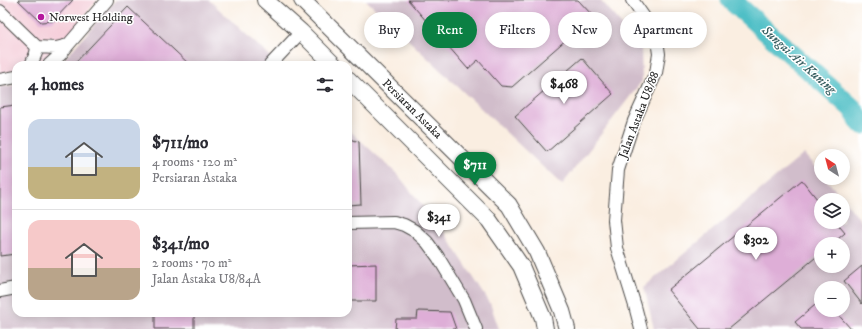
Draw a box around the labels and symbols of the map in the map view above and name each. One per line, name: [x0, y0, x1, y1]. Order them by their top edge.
place label: Norwest Holding: [49, 10, 133, 25]
marker: Norwest Holding: [36, 12, 46, 22]
water label: Sungai Air Kuning: [758, 22, 841, 99]
street label: Jalan Astaka U8/88: [615, 69, 662, 162]
pin: $468: [540, 71, 588, 105]
street label: Persiaran Astaka: [379, 76, 446, 143]
north arrow: [814, 149, 850, 185]
pin: $711: [451, 152, 499, 186]
pin: $341: [415, 204, 463, 238]
pin: $302: [732, 227, 780, 261]

